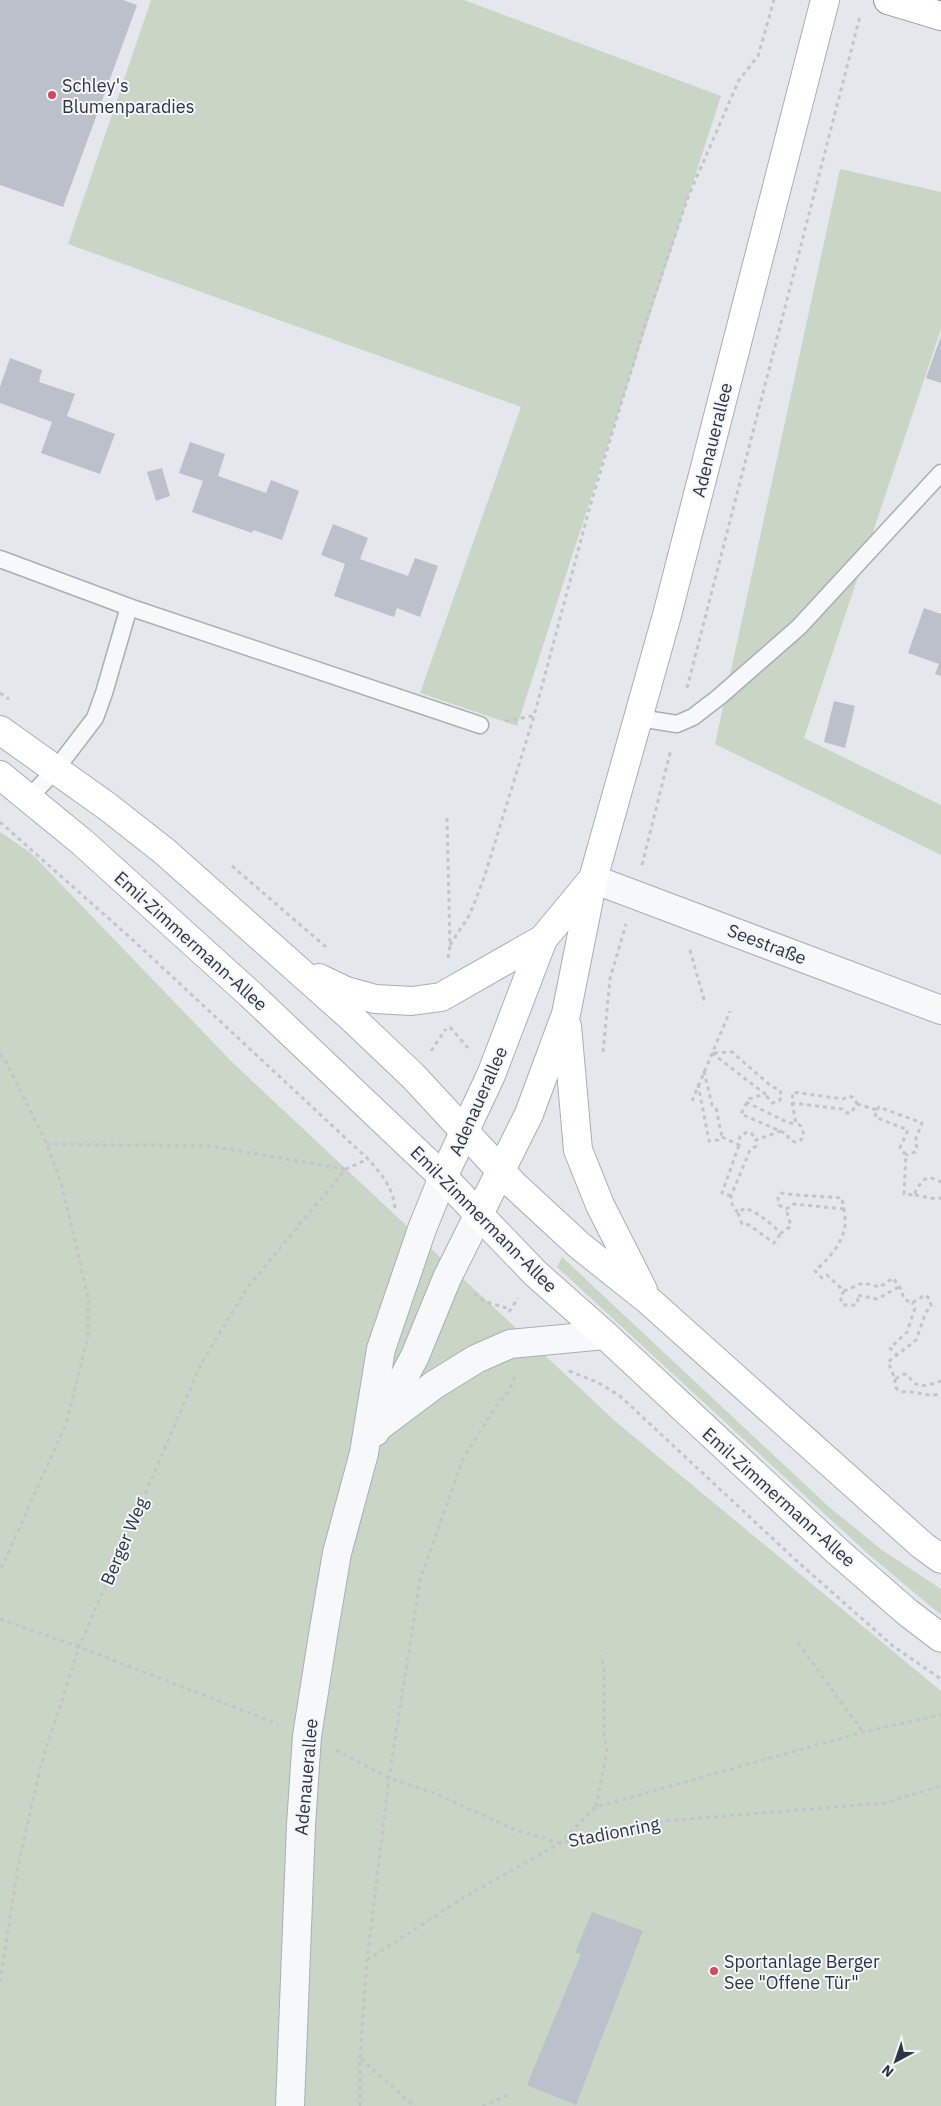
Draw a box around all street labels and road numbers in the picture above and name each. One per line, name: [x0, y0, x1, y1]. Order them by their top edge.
street label: Adenauerallee: [687, 380, 737, 500]
street label: Emil-Zimmermann-Allee: [110, 866, 272, 1016]
street label: Seestraße: [724, 918, 810, 970]
street label: Adenauerallee: [444, 1043, 512, 1159]
street label: Emil-Zimmermann-Allee: [406, 1141, 562, 1297]
street label: Emil-Zimmermann-Allee: [698, 1422, 860, 1572]
street label: Berger Weg: [95, 1493, 153, 1588]
street label: Adenauerallee: [289, 1717, 323, 1836]
street label: Stadionring: [566, 1812, 662, 1852]

